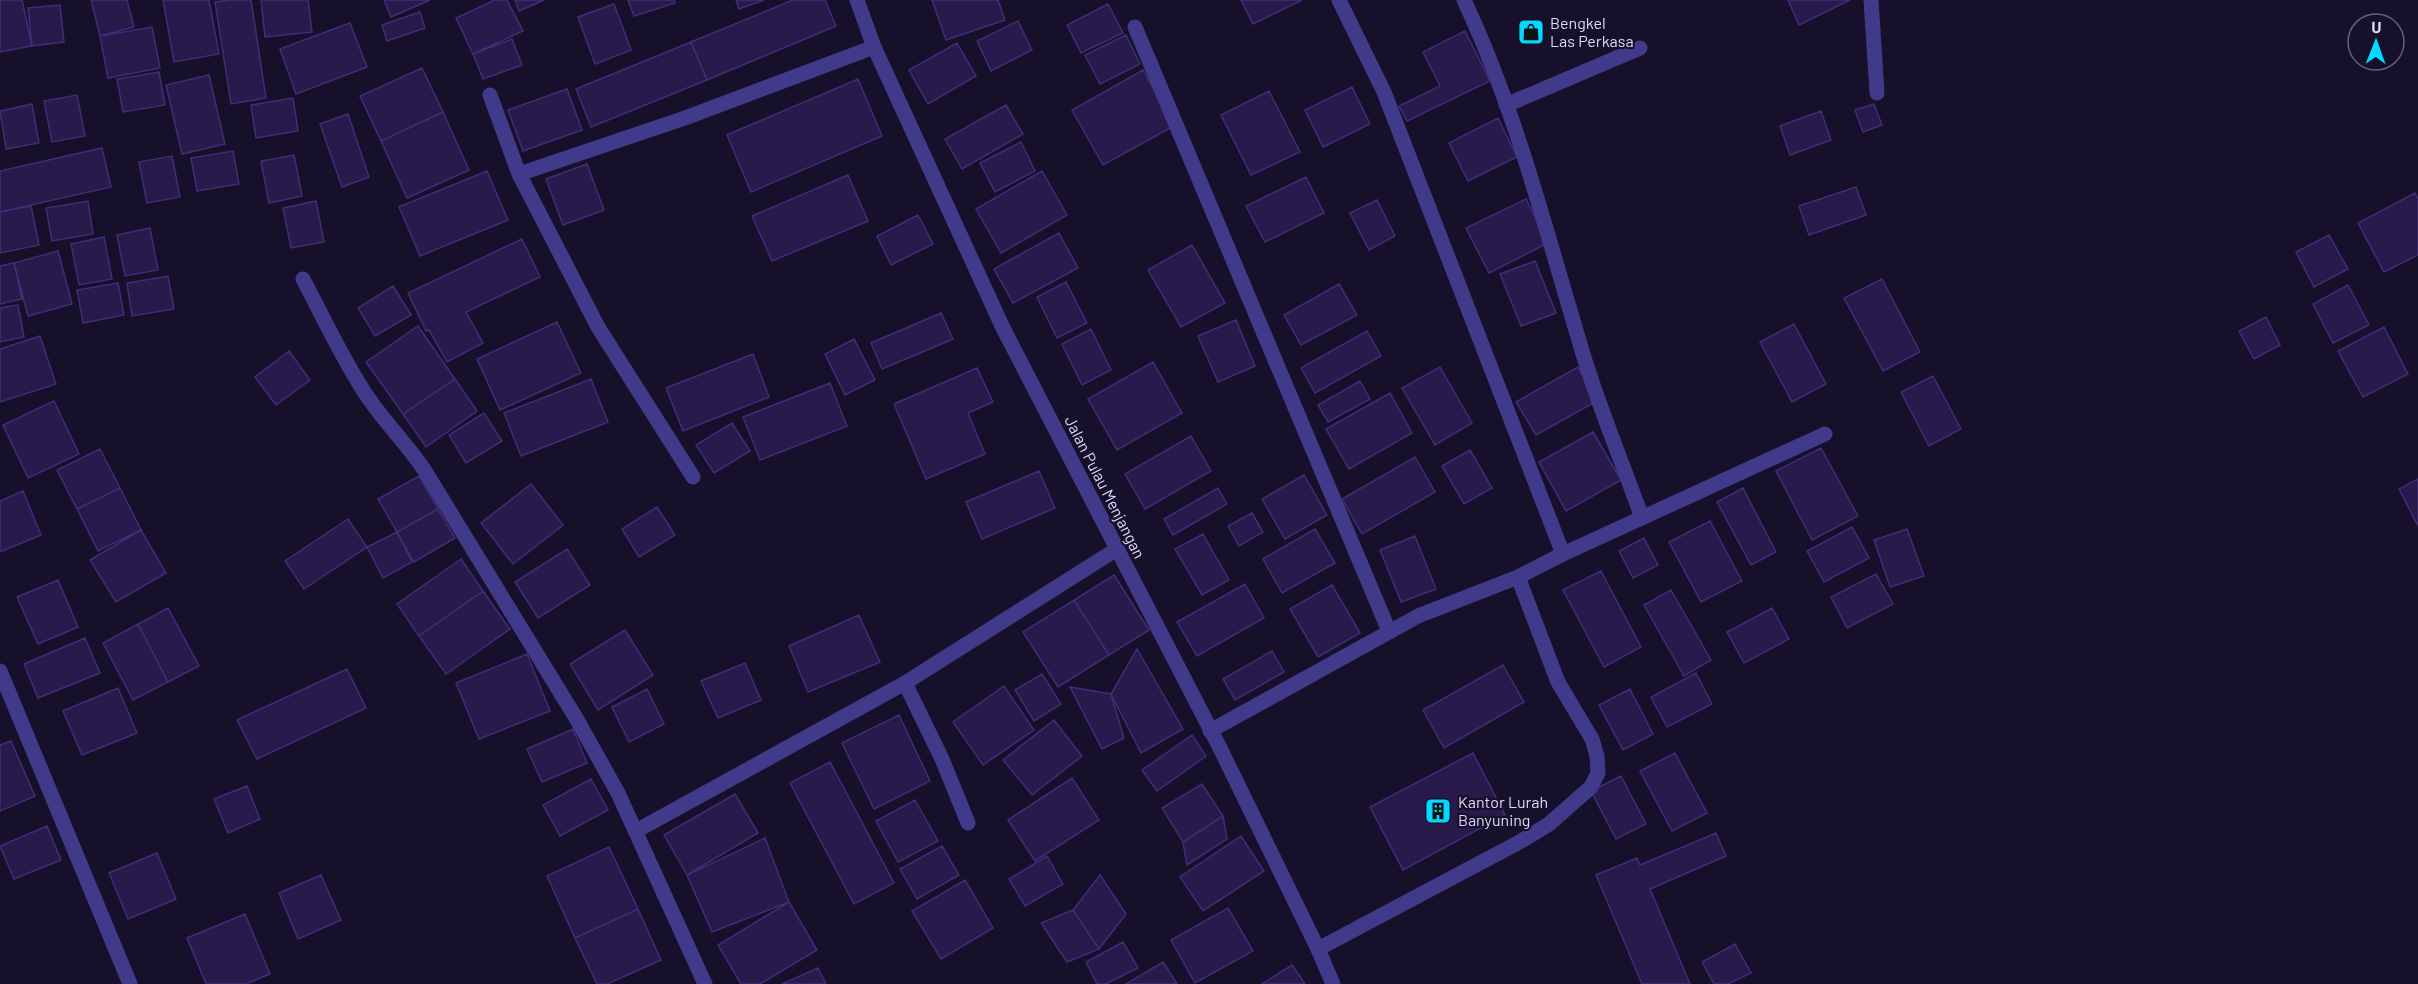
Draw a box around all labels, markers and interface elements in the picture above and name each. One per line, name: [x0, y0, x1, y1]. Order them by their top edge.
north arrow: [2346, 12, 2406, 72]
place label: Bengkel Las Perkasa: [1550, 13, 1634, 50]
shop icon: Bengkel Las Perkasa: [1516, 17, 1546, 47]
text: U: [2371, 17, 2381, 36]
street label: Jalan Pulau Menjangan: [1061, 412, 1150, 561]
place label: Kantor Lurah Banyuning: [1458, 792, 1548, 829]
building icon: Kantor Lurah Banyuning: [1423, 796, 1453, 826]

